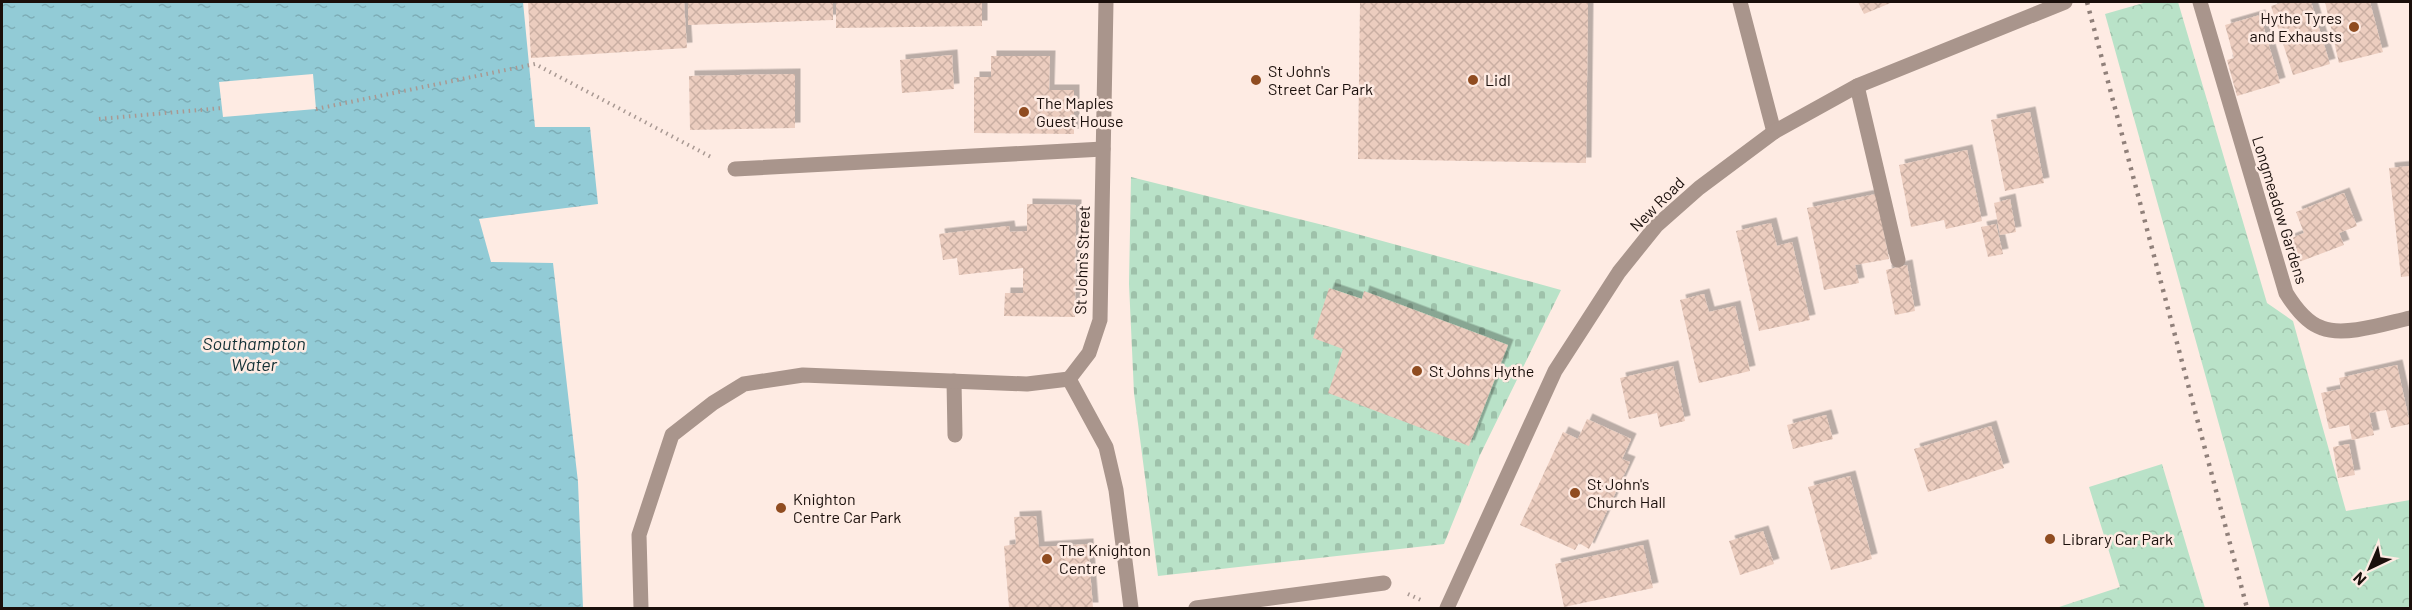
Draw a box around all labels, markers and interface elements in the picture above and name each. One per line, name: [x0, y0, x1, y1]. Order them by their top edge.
place label: Hythe Tyres and Exhausts: [2249, 8, 2342, 45]
marker: Hythe Tyres and Exhausts: [2347, 20, 2361, 34]
place label: St John's Street Car Park: [1268, 61, 1373, 98]
place label: Lidl: [1485, 70, 1511, 89]
marker: St John's Street Car Park: [1249, 73, 1263, 87]
marker: Lidl: [1466, 73, 1480, 87]
place label: The Maples Guest House: [1036, 93, 1123, 130]
marker: The Maples Guest House: [1017, 105, 1031, 119]
street label: Longmeadow Gardens: [2249, 134, 2312, 286]
street label: New Road: [1625, 172, 1688, 235]
street label: St John's Street: [1070, 205, 1093, 315]
water label: Southampton Water: [202, 332, 306, 375]
place label: St Johns Hythe: [1429, 361, 1534, 380]
marker: St Johns Hythe: [1410, 364, 1424, 378]
place label: St John's Church Hall: [1587, 474, 1666, 511]
marker: St John's Church Hall: [1568, 486, 1582, 500]
place label: Knighton Centre Car Park: [793, 489, 901, 526]
marker: Knighton Centre Car Park: [774, 501, 788, 515]
place label: Library Car Park: [2062, 529, 2173, 548]
marker: Library Car Park: [2043, 532, 2057, 546]
north arrow: [2340, 538, 2400, 598]
place label: The Knighton Centre: [1059, 540, 1151, 577]
marker: The Knighton Centre: [1040, 552, 1054, 566]
text: N: [2349, 569, 2370, 590]

